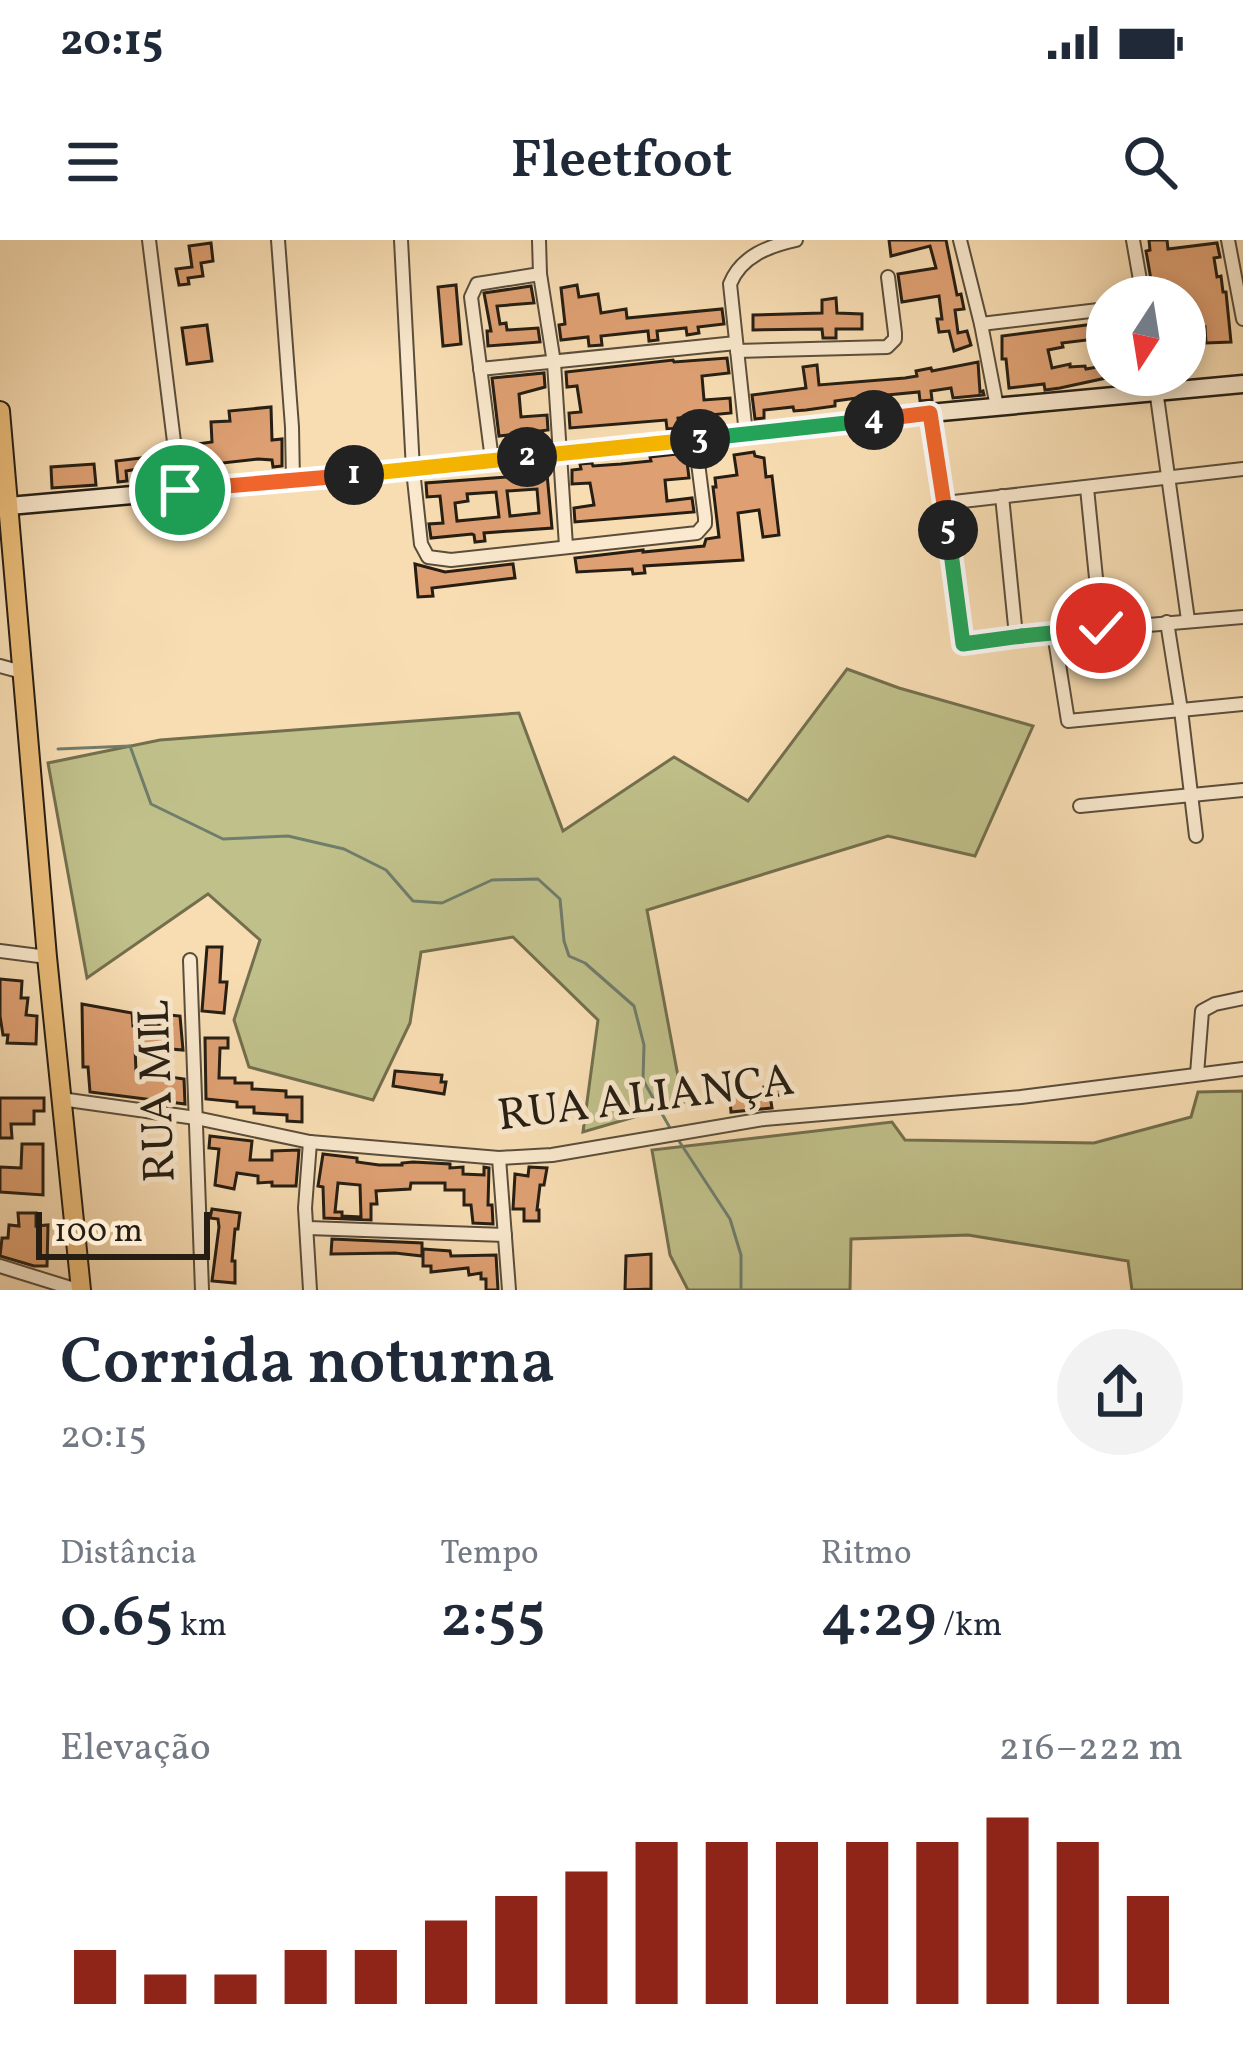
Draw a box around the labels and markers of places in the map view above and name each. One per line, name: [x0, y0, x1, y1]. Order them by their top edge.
pin: 4: [844, 390, 904, 450]
pin: 3: [670, 409, 730, 469]
pin: 2: [497, 427, 557, 487]
pin: [129, 439, 231, 541]
pin: 1: [324, 445, 384, 505]
pin: 5: [918, 500, 978, 560]
pin: [1050, 577, 1152, 679]

